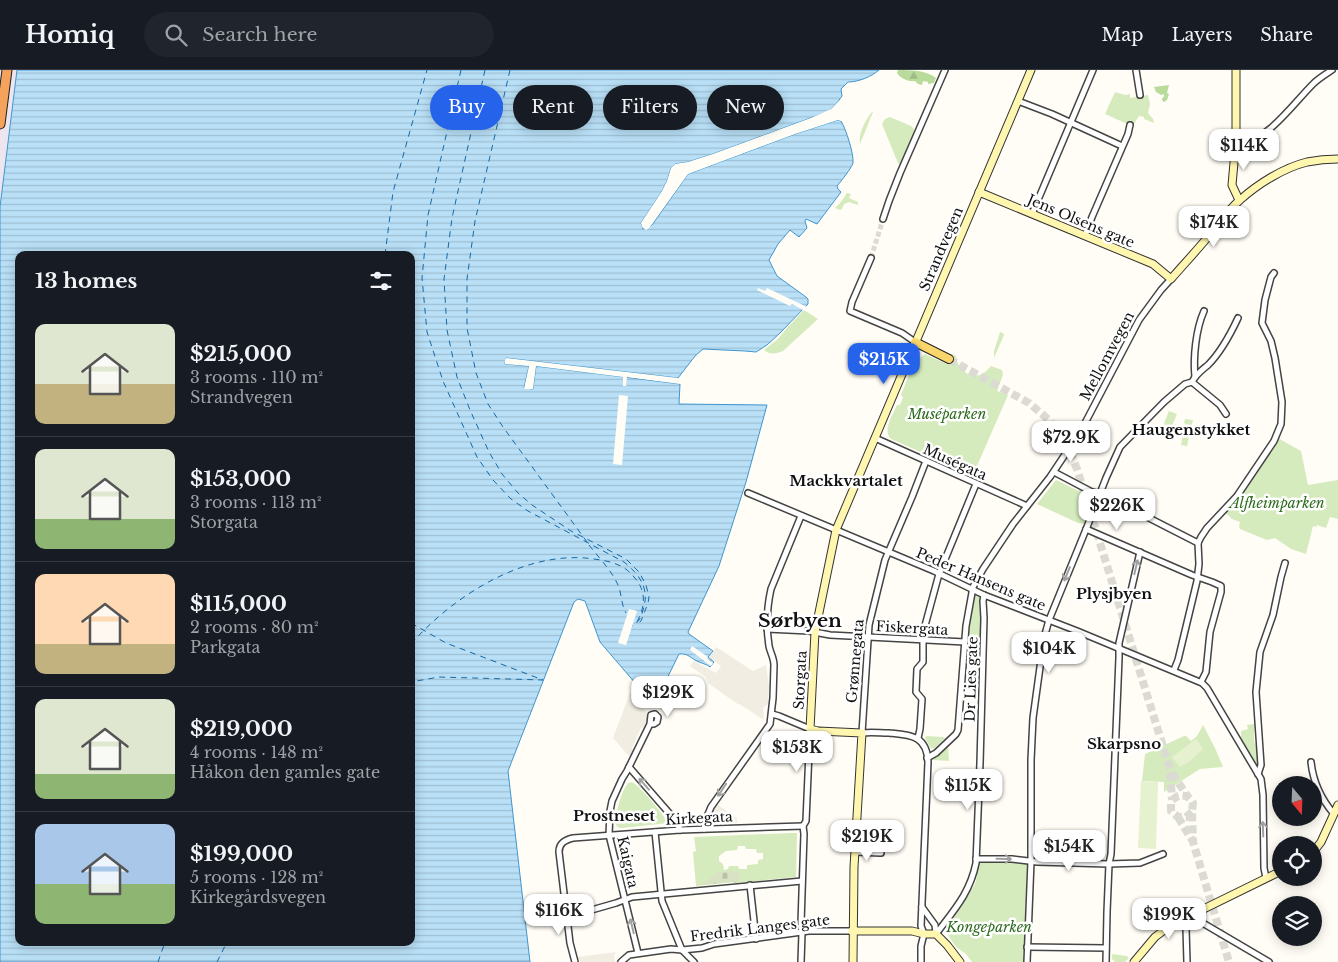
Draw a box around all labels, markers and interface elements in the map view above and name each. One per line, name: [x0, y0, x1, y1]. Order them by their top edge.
search box: [144, 12, 494, 57]
text: Homiq: [25, 20, 114, 49]
icon: search: [162, 21, 190, 49]
text: Search here: [202, 23, 317, 46]
text: Map: [1102, 24, 1143, 46]
text: Layers: [1171, 24, 1232, 46]
text: Share: [1260, 24, 1313, 46]
chip: Buy: [430, 85, 503, 130]
chip: Rent: [513, 85, 593, 130]
chip: Filters: [603, 85, 697, 130]
chip: New: [707, 85, 784, 130]
pin: $114K: [1209, 128, 1279, 171]
text: $114K: [1220, 135, 1268, 155]
street label: Jens Olsens gate: [1023, 190, 1137, 252]
street label: Strandvegen: [915, 204, 967, 294]
pin: $174K: [1179, 206, 1249, 248]
text: $174K: [1189, 212, 1239, 232]
icon: filters: [367, 267, 395, 295]
text: 13 homes: [35, 268, 137, 294]
street label: Mellomvegen: [1076, 308, 1138, 404]
text: $215,000: [190, 341, 292, 367]
pin: $215K: [849, 342, 919, 385]
icon: home: [75, 344, 135, 404]
text: $215K: [859, 349, 909, 369]
text: 3 rooms · 110 m²: [190, 367, 323, 387]
text: Strandvegen: [190, 387, 293, 407]
park label: Muséparken: [907, 405, 986, 423]
pin: $72.9K: [1030, 420, 1112, 463]
district label: Haugenstykket: [1132, 420, 1251, 439]
text: $72.9K: [1042, 427, 1100, 447]
street label: Muségata: [920, 440, 990, 484]
text: $153,000: [190, 466, 291, 492]
icon: home: [75, 469, 135, 529]
district label: Mackkvartalet: [789, 471, 903, 490]
pin: $226K: [1082, 488, 1152, 531]
text: 3 rooms · 113 m²: [190, 492, 321, 512]
park label: Alfheimparken: [1227, 494, 1325, 512]
text: $226K: [1089, 495, 1145, 515]
text: Storgata: [190, 512, 258, 532]
street label: Peder Hansens gate: [913, 544, 1049, 614]
one-way arrow: [1132, 560, 1141, 576]
one-way arrow: [1062, 566, 1072, 581]
district label: Plysjbyen: [1076, 584, 1152, 603]
text: $115,000: [190, 591, 287, 617]
icon: home: [75, 594, 135, 654]
district label: Sørbyen: [758, 609, 842, 632]
text: 2 rooms · 80 m²: [190, 617, 318, 637]
street label: Fiskergata: [875, 617, 949, 639]
street label: Grønnegata: [842, 618, 868, 704]
pin: $104K: [1014, 632, 1084, 674]
street label: Dr Lies gate: [961, 636, 981, 722]
text: Parkgata: [190, 637, 260, 657]
text: $104K: [1022, 638, 1076, 658]
street label: Storgata: [789, 650, 811, 710]
pin: $129K: [633, 676, 703, 718]
text: $129K: [642, 682, 694, 702]
text: $219,000: [190, 716, 293, 742]
icon: home: [75, 719, 135, 779]
pin: $153K: [762, 730, 832, 773]
district label: Skarpsno: [1087, 734, 1161, 753]
text: $153K: [772, 737, 822, 757]
text: 4 rooms · 148 m²: [190, 742, 323, 762]
text: Håkon den gamles gate: [190, 762, 380, 782]
pin: $115K: [933, 768, 1003, 811]
text: $115K: [945, 775, 991, 795]
north arrow: [1272, 776, 1322, 826]
map controls: [1272, 776, 1322, 946]
one-way arrow: [638, 778, 650, 791]
one-way arrow: [717, 783, 728, 797]
district label: Prostneset: [573, 806, 655, 825]
street label: Kirkegata: [665, 807, 734, 829]
pin: $219K: [832, 820, 902, 862]
one-way arrow: [1258, 822, 1268, 838]
text: $219K: [841, 826, 893, 846]
pin: $154K: [1034, 830, 1104, 872]
street label: Kaigata: [613, 834, 643, 890]
text: $154K: [1044, 836, 1094, 856]
button: locate: [1272, 836, 1322, 886]
text: $199,000: [190, 841, 293, 867]
icon: home: [75, 844, 135, 904]
one-way arrow: [995, 854, 1011, 864]
text: 5 rooms · 128 m²: [190, 867, 323, 887]
text: Kirkegårdsvegen: [190, 887, 326, 907]
pin: $116K: [524, 894, 594, 936]
button: layers: [1272, 896, 1322, 946]
pin: $199K: [1134, 898, 1204, 940]
text: $116K: [535, 900, 583, 920]
text: $199K: [1143, 904, 1195, 924]
street label: Fredrik Langes gate: [689, 910, 831, 946]
park label: Kongeparken: [945, 918, 1032, 936]
one-way arrow: [627, 919, 636, 935]

